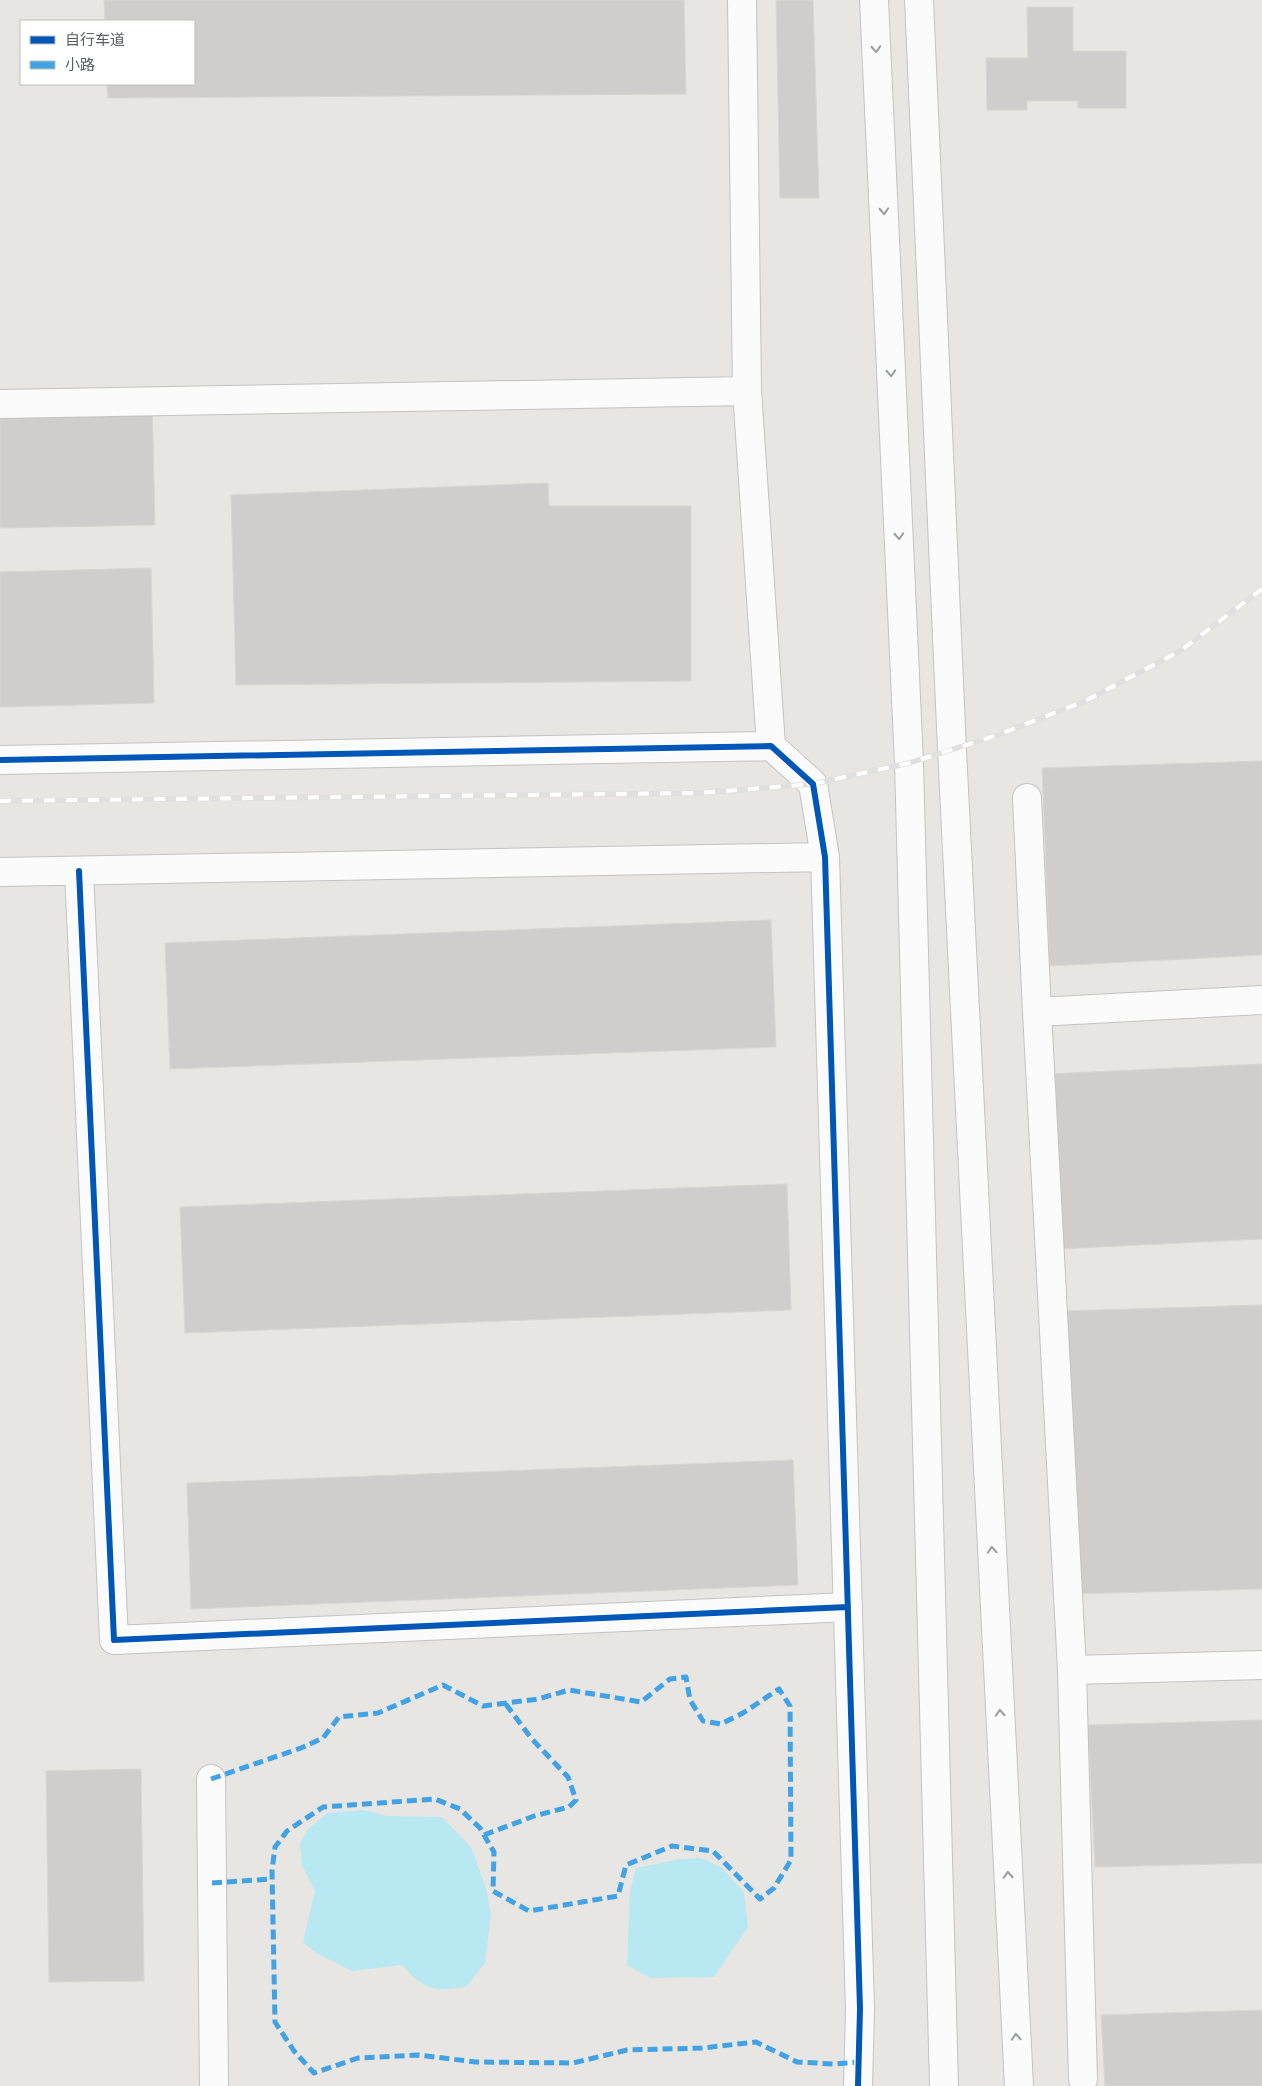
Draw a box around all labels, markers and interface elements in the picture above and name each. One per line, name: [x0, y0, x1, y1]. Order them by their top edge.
legend: [20, 20, 195, 85]
text: 自行车道: [65, 29, 125, 50]
one-way arrow: [871, 45, 882, 53]
text: 小路: [65, 54, 95, 75]
one-way arrow: [878, 207, 889, 215]
one-way arrow: [886, 370, 897, 378]
one-way arrow: [893, 532, 904, 540]
one-way arrow: [987, 1546, 998, 1554]
one-way arrow: [995, 1708, 1006, 1716]
one-way arrow: [1003, 1871, 1014, 1879]
one-way arrow: [1011, 2033, 1022, 2041]

